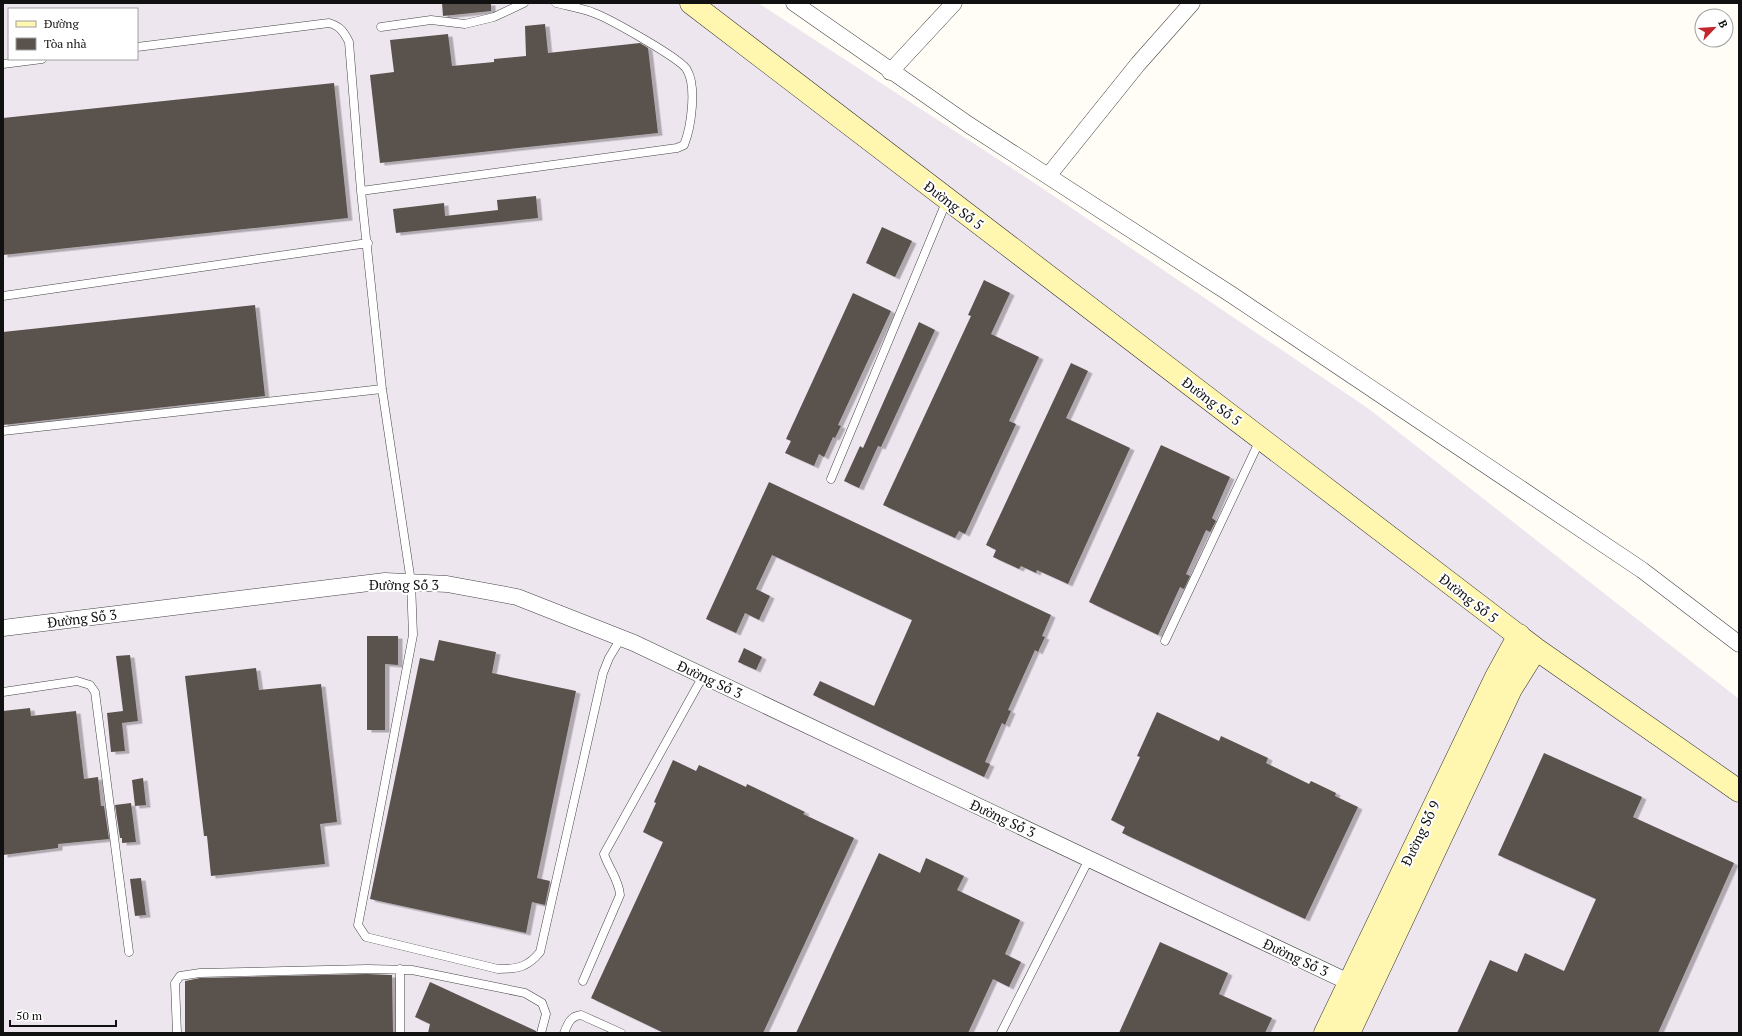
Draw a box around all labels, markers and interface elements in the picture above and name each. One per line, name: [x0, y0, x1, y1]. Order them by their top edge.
legend: [8, 8, 138, 60]
north arrow: [1694, 8, 1734, 48]
text: Đường: [44, 16, 79, 31]
text: B: [1715, 18, 1731, 30]
text: Tòa nhà: [44, 36, 87, 51]
street label: Đường Số 5: [920, 176, 988, 234]
street label: Đường Số 5: [1178, 372, 1246, 430]
street label: Đường Số 5: [1436, 569, 1502, 627]
street label: Đường Số 3: [369, 575, 439, 594]
street label: Đường Số 3: [46, 604, 118, 632]
street label: Đường Số 3: [674, 656, 746, 702]
street label: Đường Số 3: [967, 795, 1039, 841]
street label: Đường Số 9: [1396, 797, 1444, 869]
street label: Đường Số 3: [1260, 934, 1332, 980]
scale bar: [10, 1002, 116, 1028]
text: 50 m: [16, 1008, 43, 1023]

